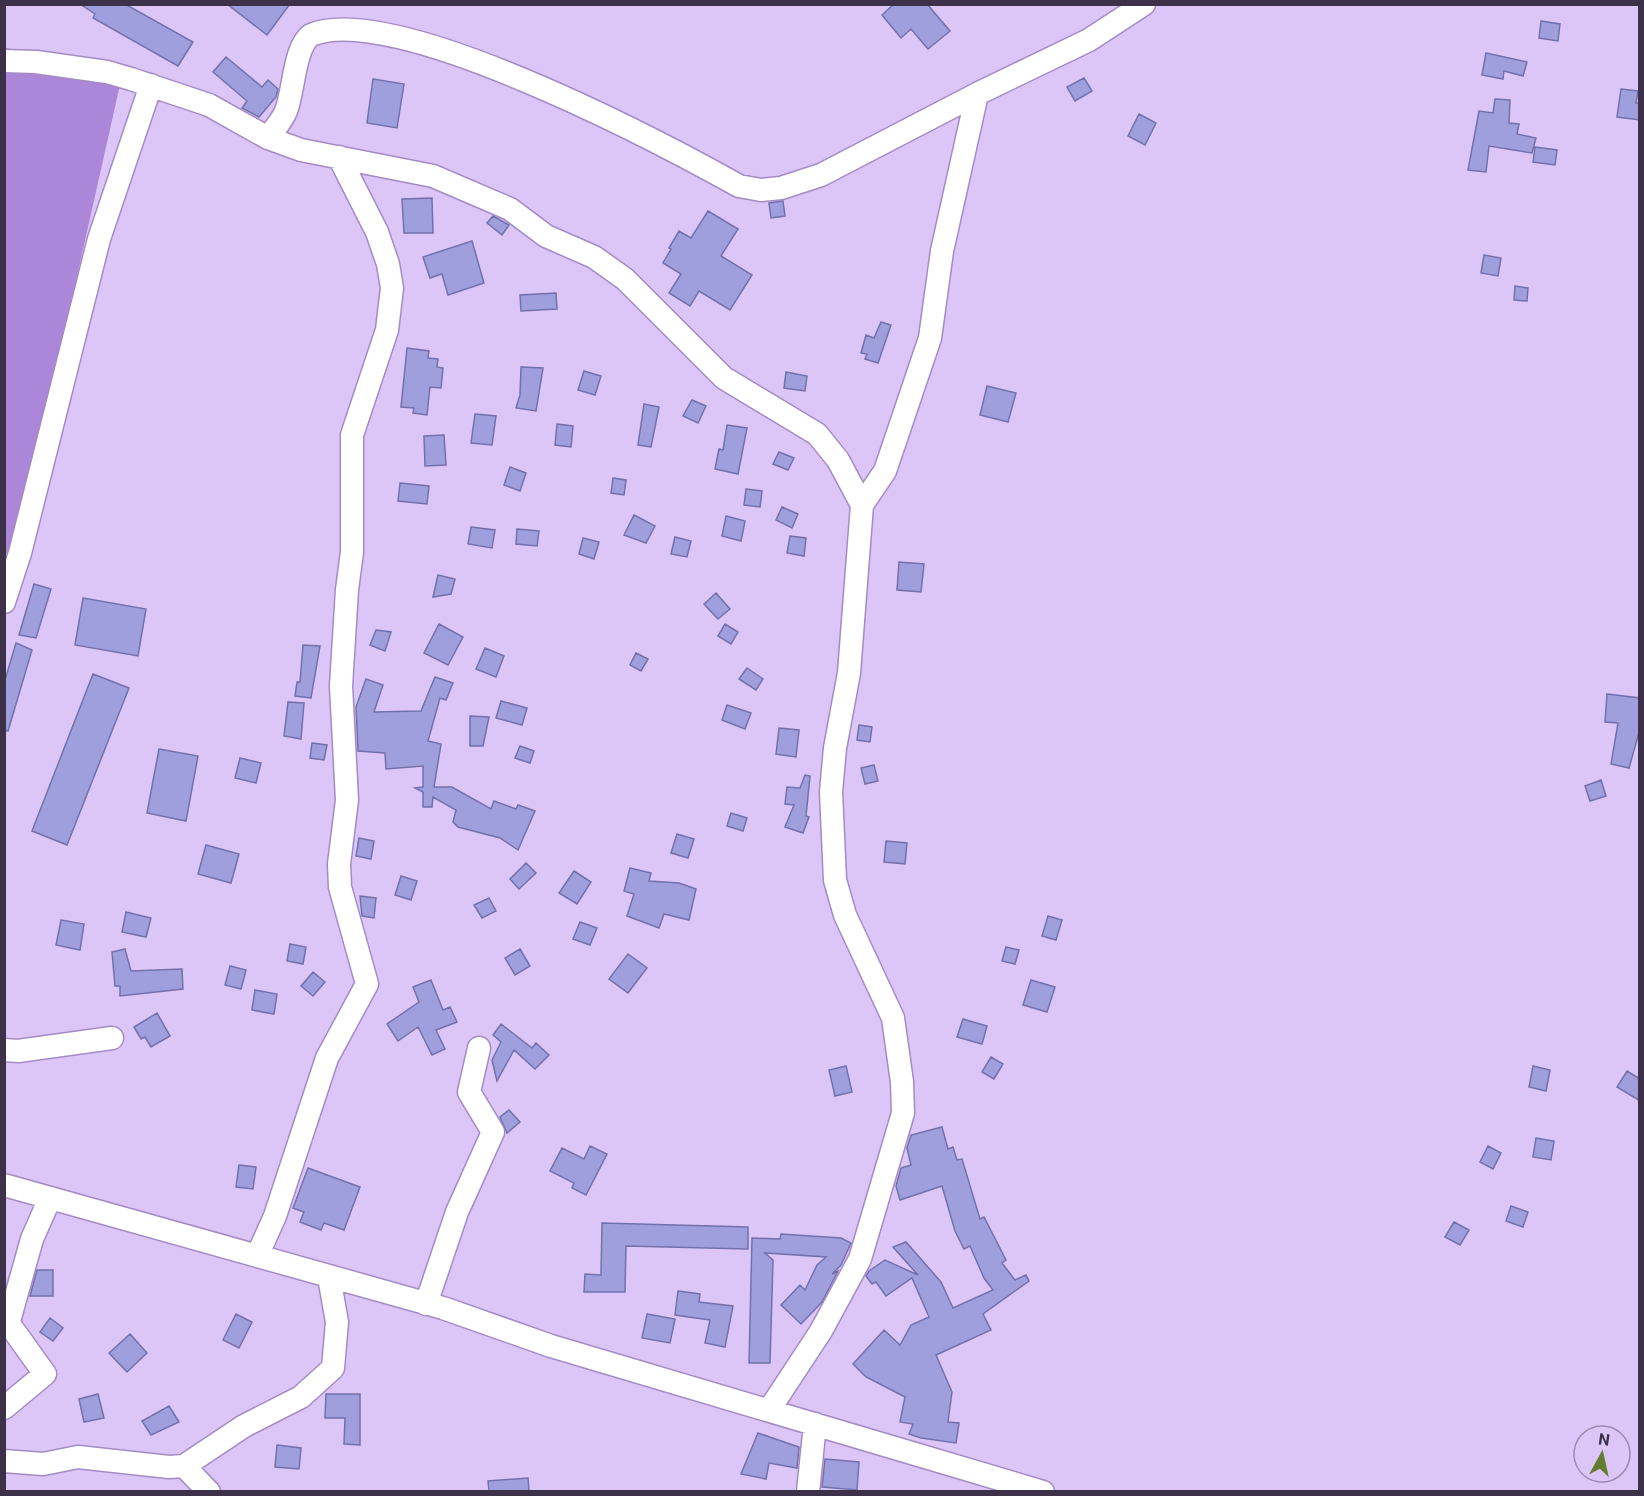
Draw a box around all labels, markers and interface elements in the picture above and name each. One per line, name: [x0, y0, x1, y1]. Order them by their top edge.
north arrow: [1572, 1424, 1632, 1484]
text: N: [1597, 1429, 1611, 1450]

